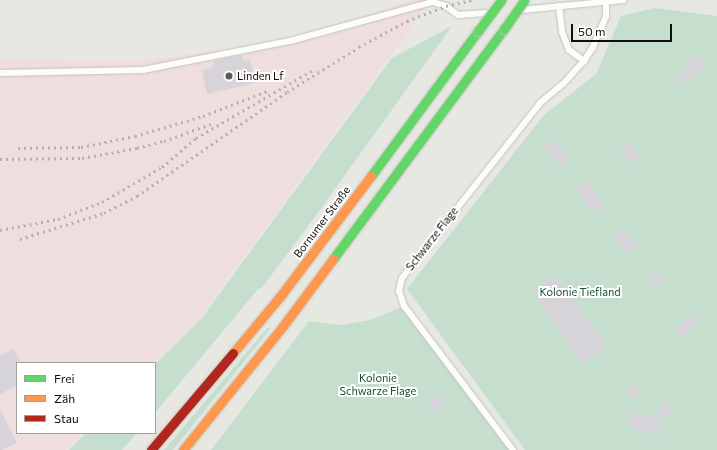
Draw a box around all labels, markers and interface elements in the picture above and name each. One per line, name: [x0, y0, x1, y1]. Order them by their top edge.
scale bar: [573, 16, 674, 42]
text: 50 m: [578, 24, 606, 38]
place label: Linden Lf: [237, 69, 284, 83]
marker: Linden Lf: [224, 71, 234, 81]
street label: Bornumer Straße: [291, 184, 353, 260]
street label: Schwarze Flage: [403, 205, 461, 273]
park label: Kolonie Tiefland: [539, 285, 621, 299]
legend: [16, 362, 156, 434]
text: Frei: [54, 371, 75, 385]
park label: Kolonie Schwarze Flage: [340, 372, 416, 398]
text: Zäh: [54, 391, 75, 405]
text: Stau: [54, 411, 79, 425]

